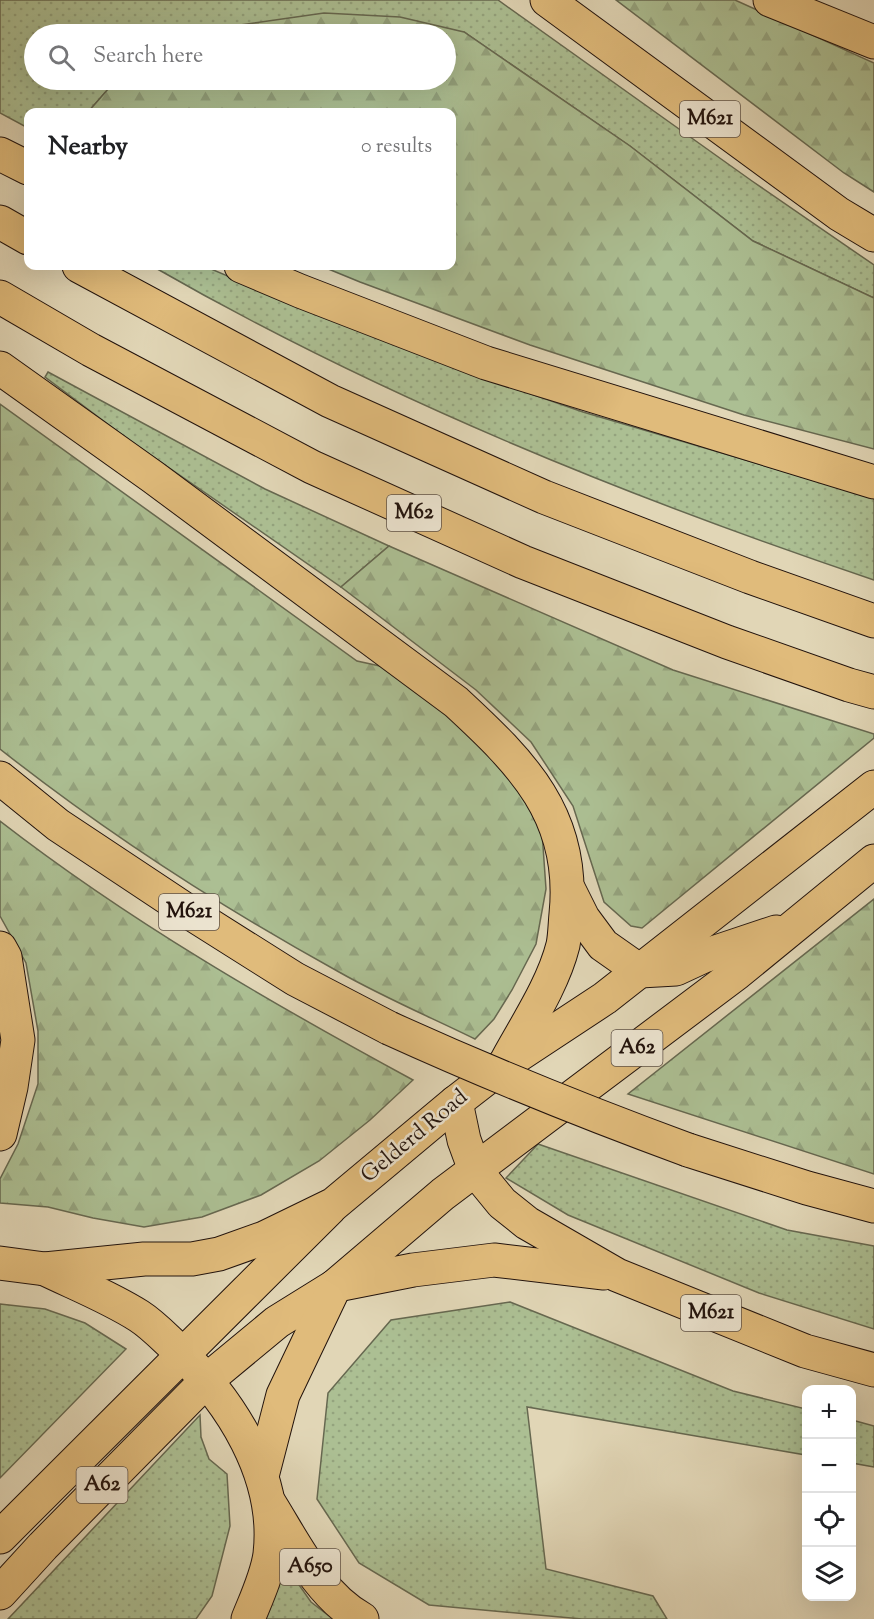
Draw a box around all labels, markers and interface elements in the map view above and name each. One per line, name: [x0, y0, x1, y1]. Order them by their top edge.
search box: [24, 24, 456, 90]
icon: search: [45, 41, 78, 74]
text: Search here: [93, 41, 203, 73]
road number: M621: [680, 101, 740, 137]
text: Nearby: [48, 129, 128, 166]
text: 0 results: [361, 133, 432, 162]
road number: M62: [387, 495, 441, 531]
road number: M621: [159, 894, 219, 930]
road number: A62: [612, 1030, 662, 1066]
street label: Gelderd Road: [354, 1083, 476, 1191]
road number: M621: [681, 1295, 741, 1331]
map controls: [802, 1385, 856, 1601]
button: +: [802, 1385, 856, 1439]
button: −: [802, 1439, 856, 1493]
road number: A62: [76, 1467, 128, 1503]
button: locate: [802, 1493, 856, 1547]
button: layers: [802, 1547, 856, 1601]
road number: A650: [280, 1549, 340, 1585]

